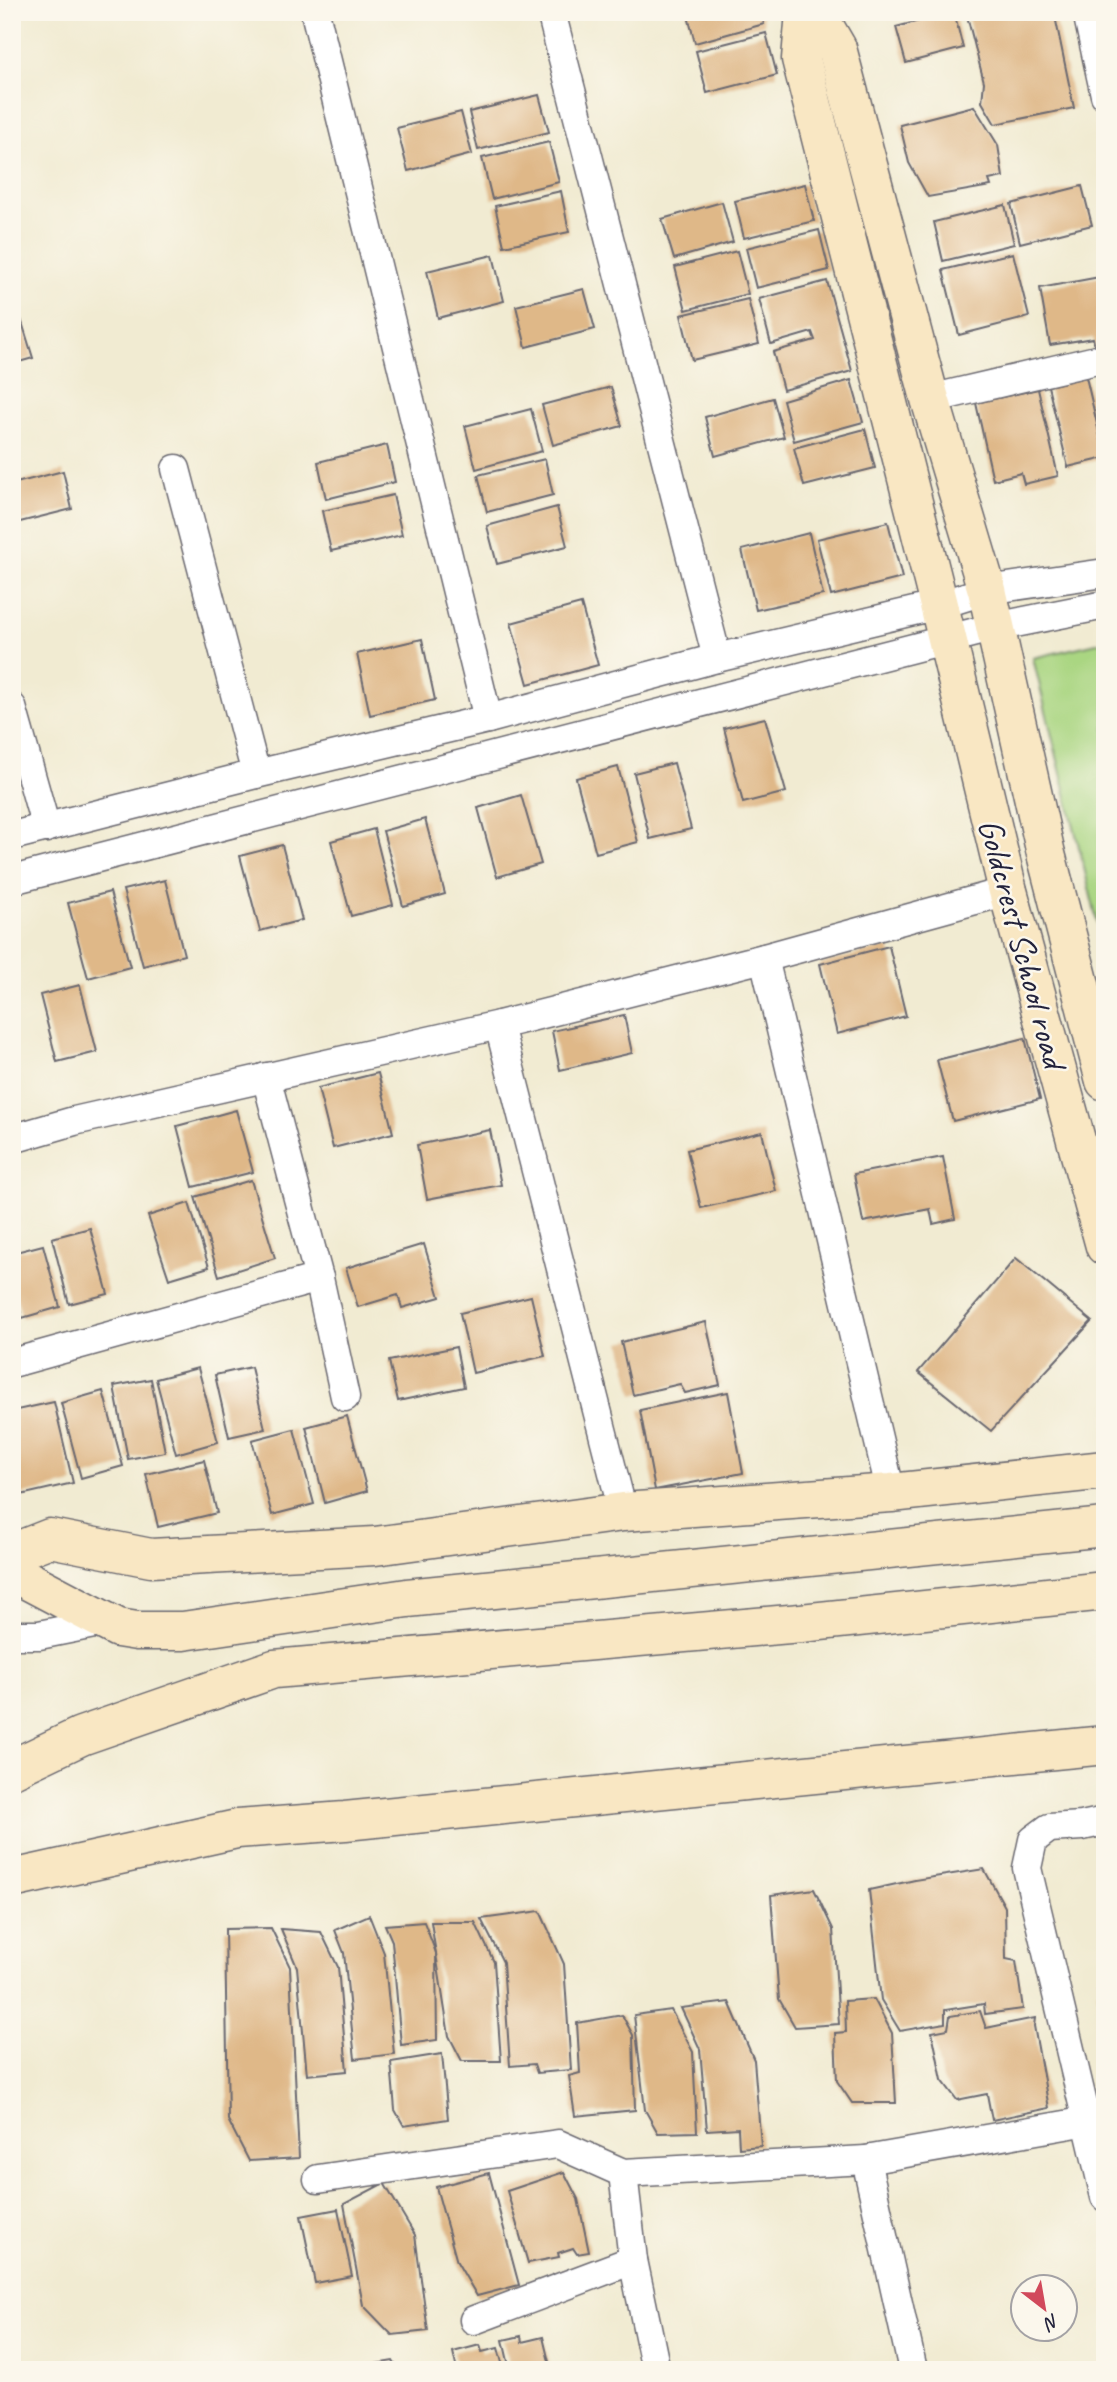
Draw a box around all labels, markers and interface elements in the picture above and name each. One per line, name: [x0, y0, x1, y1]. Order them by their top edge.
street label: Goldcrest School road: [968, 814, 1079, 1078]
north arrow: [1009, 2274, 1078, 2344]
text: N: [1038, 2308, 1063, 2337]

